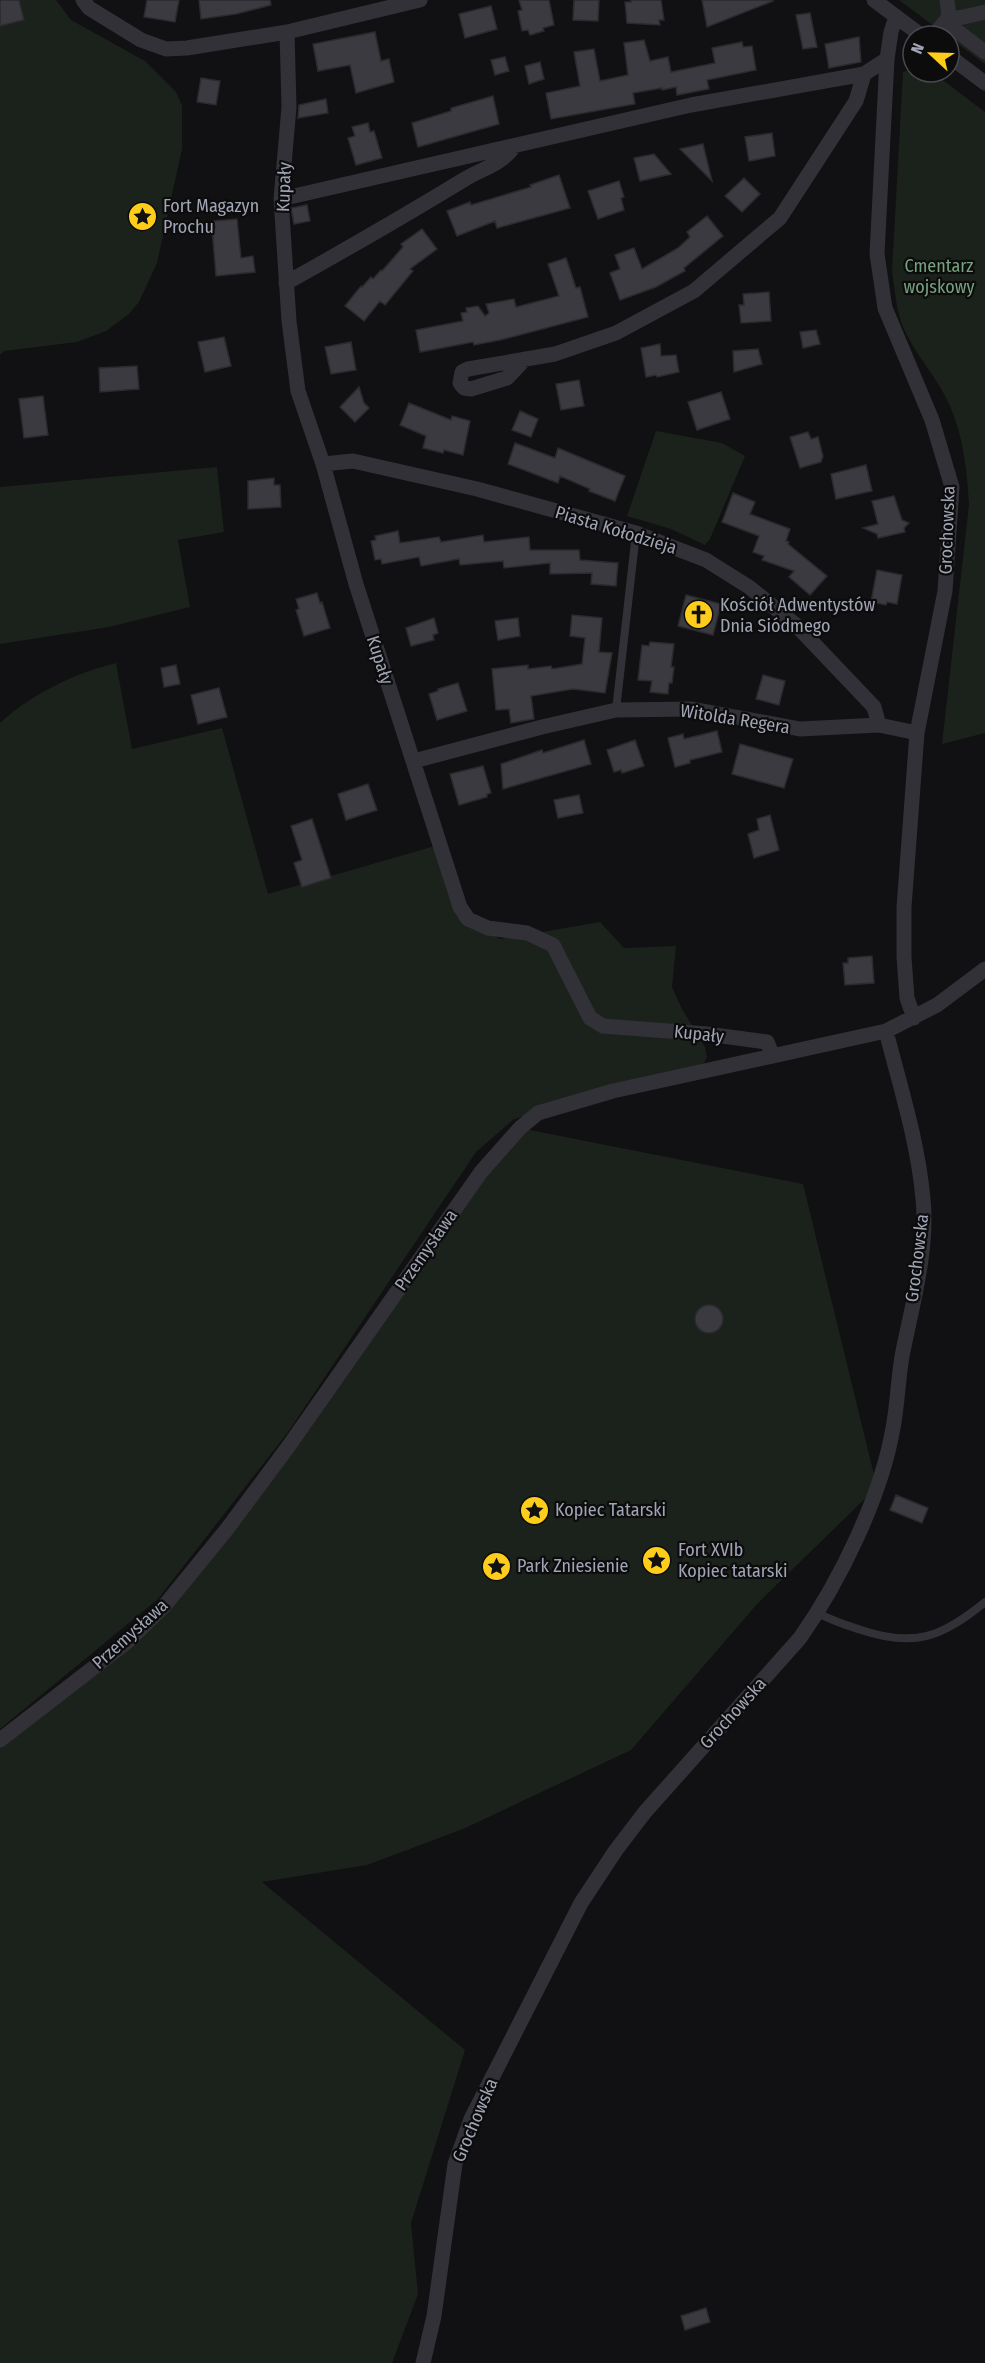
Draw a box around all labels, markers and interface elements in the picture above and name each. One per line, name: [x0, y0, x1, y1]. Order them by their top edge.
north arrow: [901, 24, 961, 84]
text: N: [907, 41, 928, 57]
street label: Kupały: [272, 162, 296, 212]
place label: Fort Magazyn Prochu: [163, 195, 259, 238]
place icon: Fort Magazyn Prochu: [126, 200, 158, 232]
park label: Cmentarz wojskowy: [904, 255, 975, 298]
street label: Grochowska: [934, 485, 960, 575]
street label: Piasta Kołodzieja: [553, 501, 680, 559]
place label: Kościół Adwentystów Dnia Siódmego: [720, 594, 875, 637]
church icon: Kościół Adwentystów Dnia Siódmego: [683, 599, 715, 631]
street label: Kupały: [362, 633, 398, 687]
street label: Witolda Regera: [679, 699, 791, 739]
street label: Kupały: [673, 1020, 725, 1048]
street label: Przemysława: [390, 1205, 462, 1295]
street label: Grochowska: [901, 1212, 933, 1303]
place icon: Kopiec Tatarski: [518, 1494, 550, 1526]
place label: Kopiec Tatarski: [555, 1499, 666, 1521]
place label: Fort XVIb Kopiec tatarski: [678, 1539, 787, 1582]
place icon: Fort XVIb Kopiec tatarski: [641, 1544, 673, 1576]
place icon: Park Zniesienie: [480, 1550, 512, 1582]
place label: Park Zniesienie: [517, 1555, 628, 1577]
street label: Przemysława: [88, 1594, 173, 1674]
street label: Grochowska: [695, 1673, 771, 1753]
street label: Grochowska: [448, 2075, 503, 2165]

